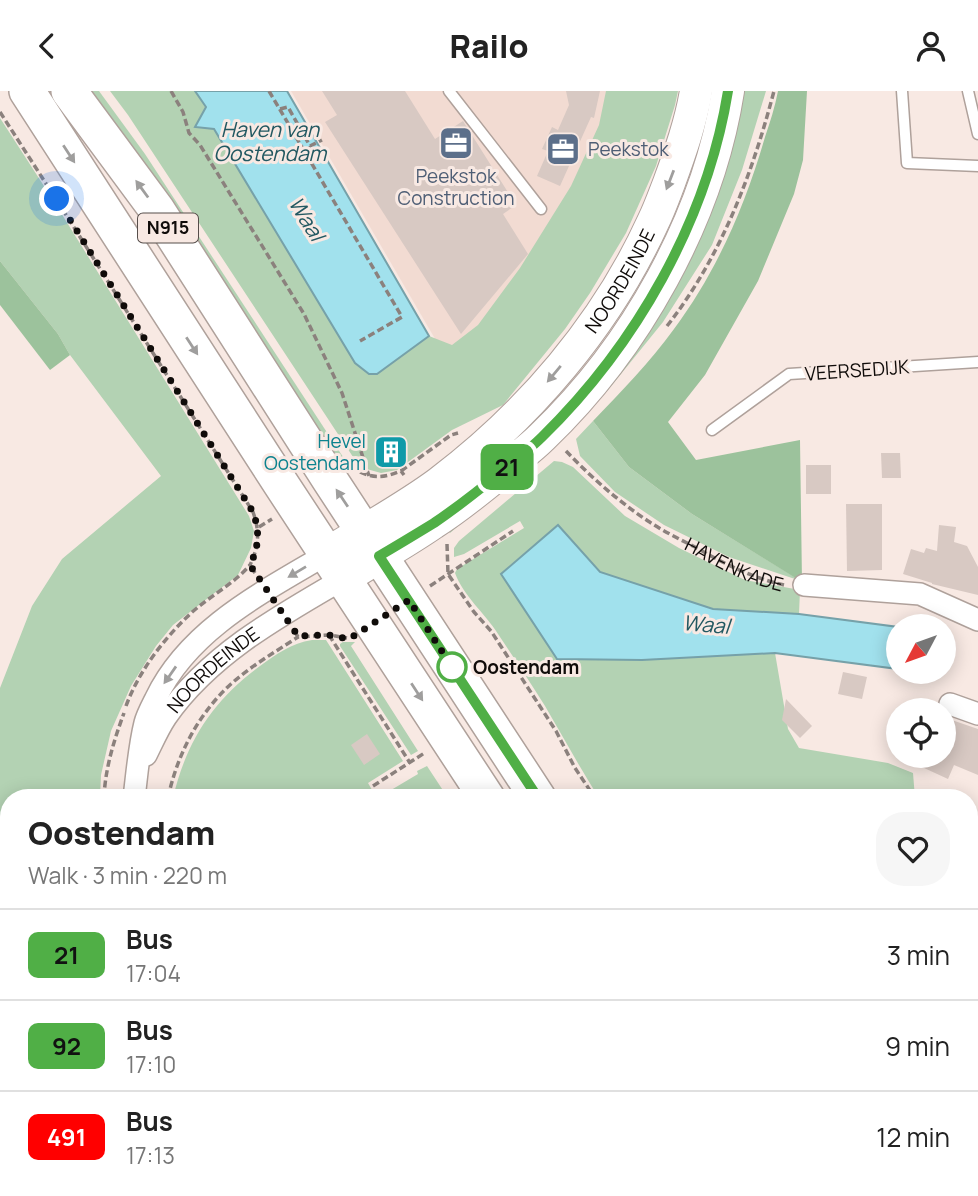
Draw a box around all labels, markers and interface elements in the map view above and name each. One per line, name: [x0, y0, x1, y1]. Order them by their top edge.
text: Railo: [449, 24, 529, 68]
icon: back: [28, 27, 66, 65]
icon: person: [912, 27, 950, 65]
water label: Haven van Oostendam: [214, 115, 328, 167]
office icon: Peekstok Construction: [437, 124, 475, 162]
office icon: Peekstok: [544, 130, 582, 168]
place label: Peekstok: [588, 136, 669, 162]
one-way arrow: [62, 144, 75, 164]
place label: Peekstok Construction: [398, 163, 514, 211]
one-way arrow: [664, 169, 675, 190]
one-way arrow: [135, 180, 149, 198]
your location: [39, 181, 74, 216]
water label: Waal: [283, 191, 333, 248]
road number: N915: [138, 213, 198, 243]
street label: NOORDEINDE: [579, 224, 661, 338]
one-way arrow: [185, 336, 198, 355]
street label: VEERSEDIJK: [804, 353, 911, 387]
one-way arrow: [547, 366, 562, 383]
place label: Hevel Oostendam: [264, 428, 366, 476]
building icon: Hevel Oostendam: [372, 433, 410, 471]
line badge: 21: [476, 444, 538, 490]
text: 21: [495, 450, 519, 483]
one-way arrow: [336, 489, 349, 508]
street label: HAVENKADE: [680, 531, 786, 597]
one-way arrow: [287, 565, 306, 578]
water label: Waal: [681, 608, 734, 640]
north arrow: [886, 614, 956, 684]
map controls: [886, 614, 956, 768]
street label: NOORDEINDE: [161, 621, 264, 718]
marker: Oostendam: [437, 652, 467, 682]
place label: Oostendam: [473, 654, 579, 680]
one-way arrow: [163, 666, 177, 684]
one-way arrow: [411, 682, 424, 702]
button: locate: [886, 698, 956, 768]
text: Oostendam: [28, 810, 215, 855]
button: heart: [876, 812, 950, 886]
text: Walk · 3 min · 220 m: [28, 859, 227, 891]
text: Bus: [126, 921, 173, 957]
text: 3 min: [887, 937, 950, 973]
text: 21: [54, 938, 79, 971]
text: 17:04: [126, 957, 181, 989]
text: Bus: [126, 1012, 173, 1048]
text: 9 min: [885, 1028, 950, 1064]
text: 92: [52, 1029, 81, 1062]
text: 17:10: [126, 1048, 176, 1080]
text: Bus: [126, 1103, 173, 1139]
text: 12 min: [876, 1119, 950, 1155]
text: 491: [47, 1120, 86, 1153]
text: 17:13: [126, 1139, 175, 1171]

